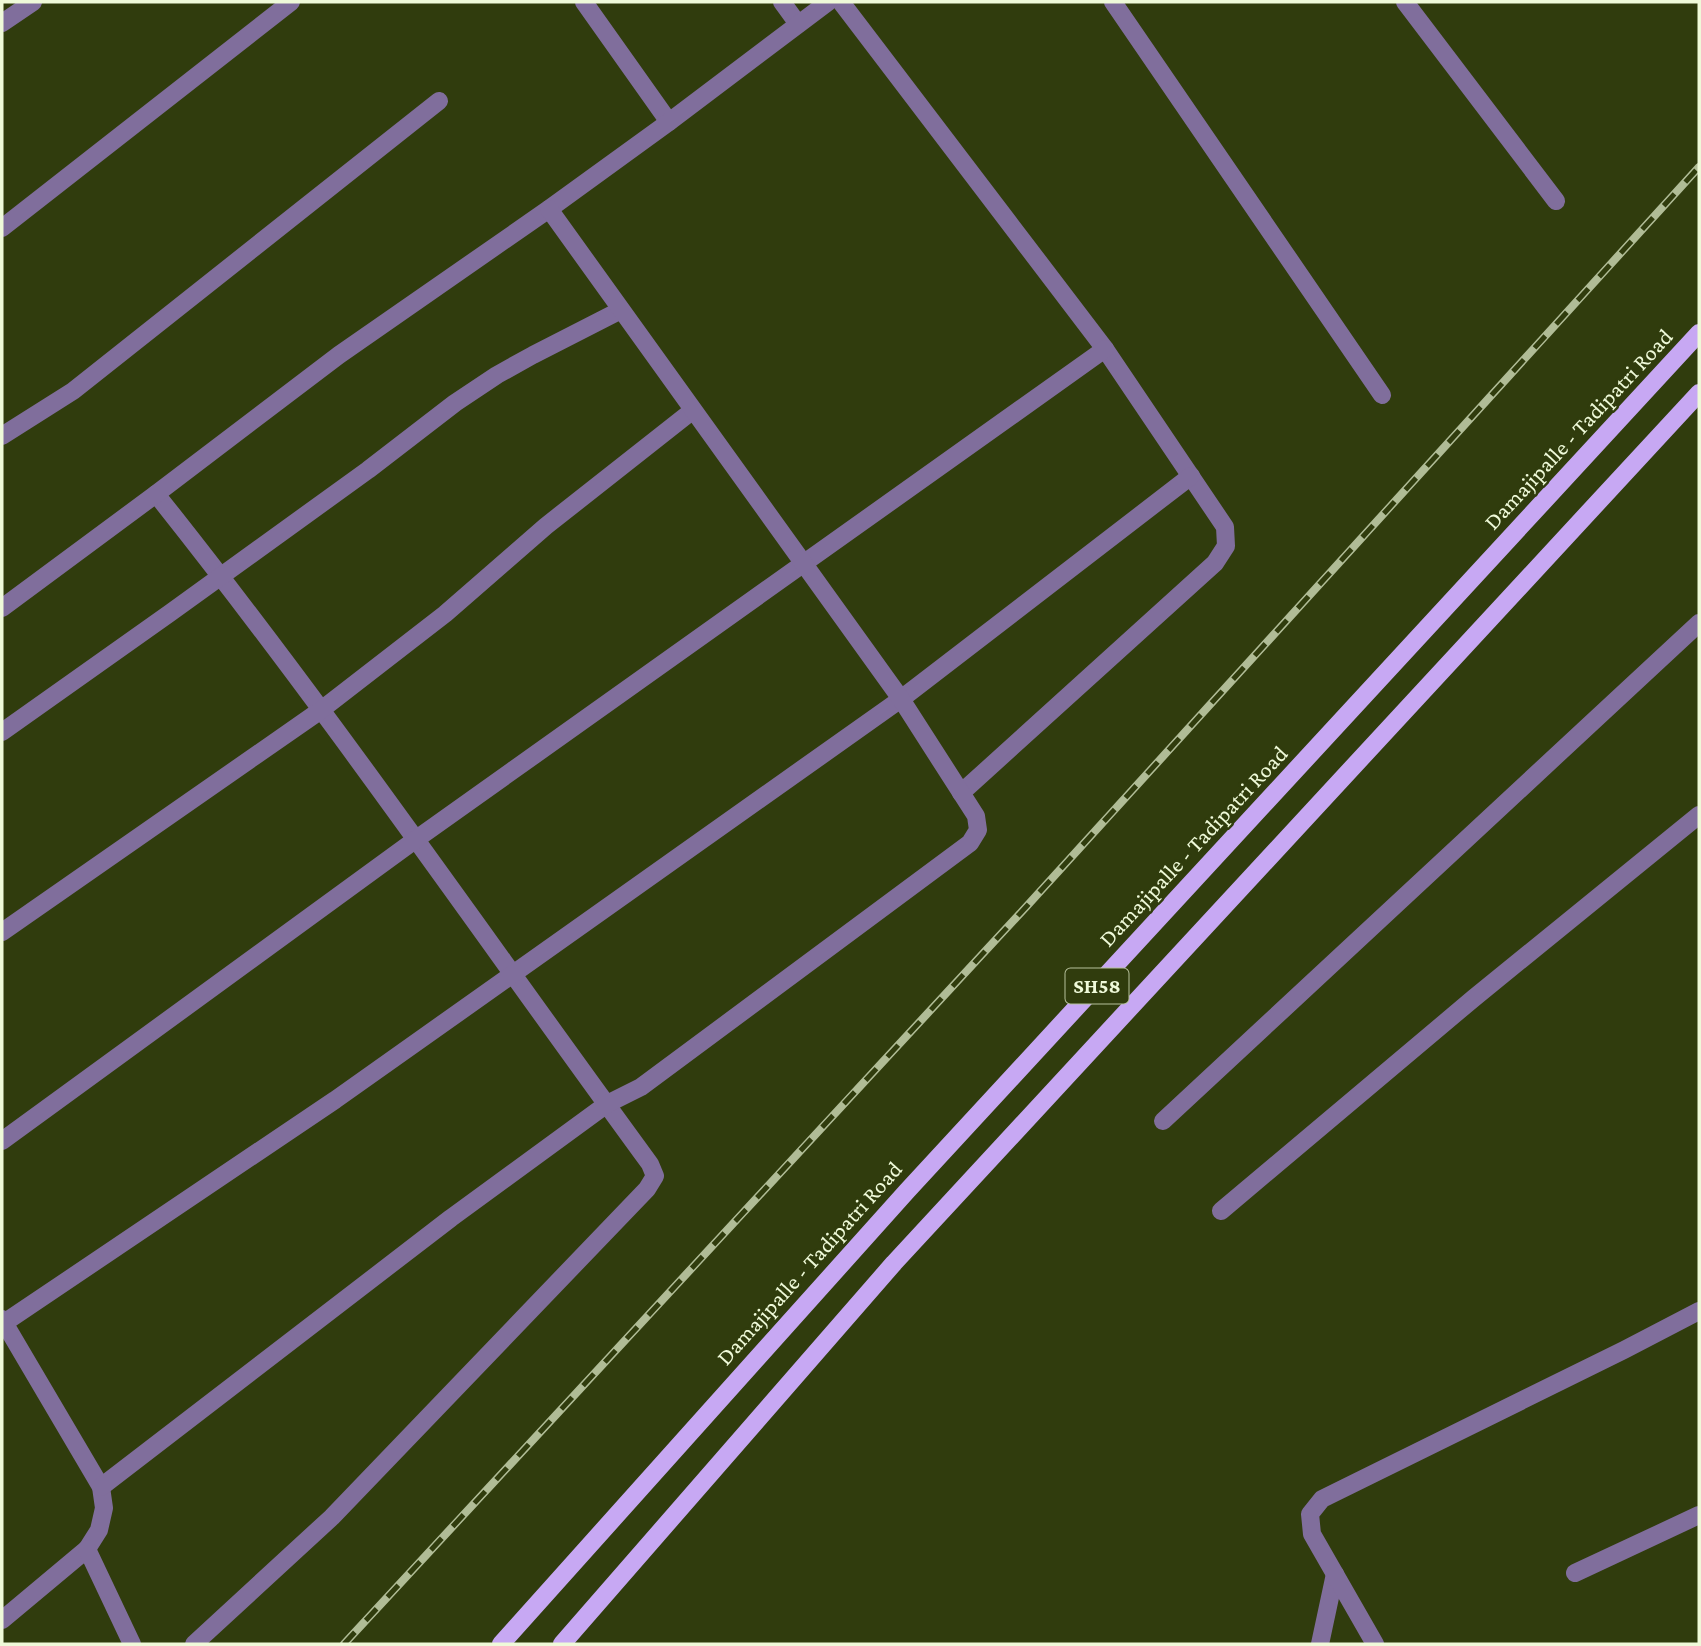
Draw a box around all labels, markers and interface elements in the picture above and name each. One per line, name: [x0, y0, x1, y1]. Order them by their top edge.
street label: Damajipalle - Tadipatri Road: [1478, 323, 1678, 535]
street label: Damajipalle - Tadipatri Road: [1093, 740, 1293, 952]
road number: SH58: [1066, 968, 1128, 1004]
street label: Damajipalle - Tadipatri Road: [711, 1156, 907, 1370]

